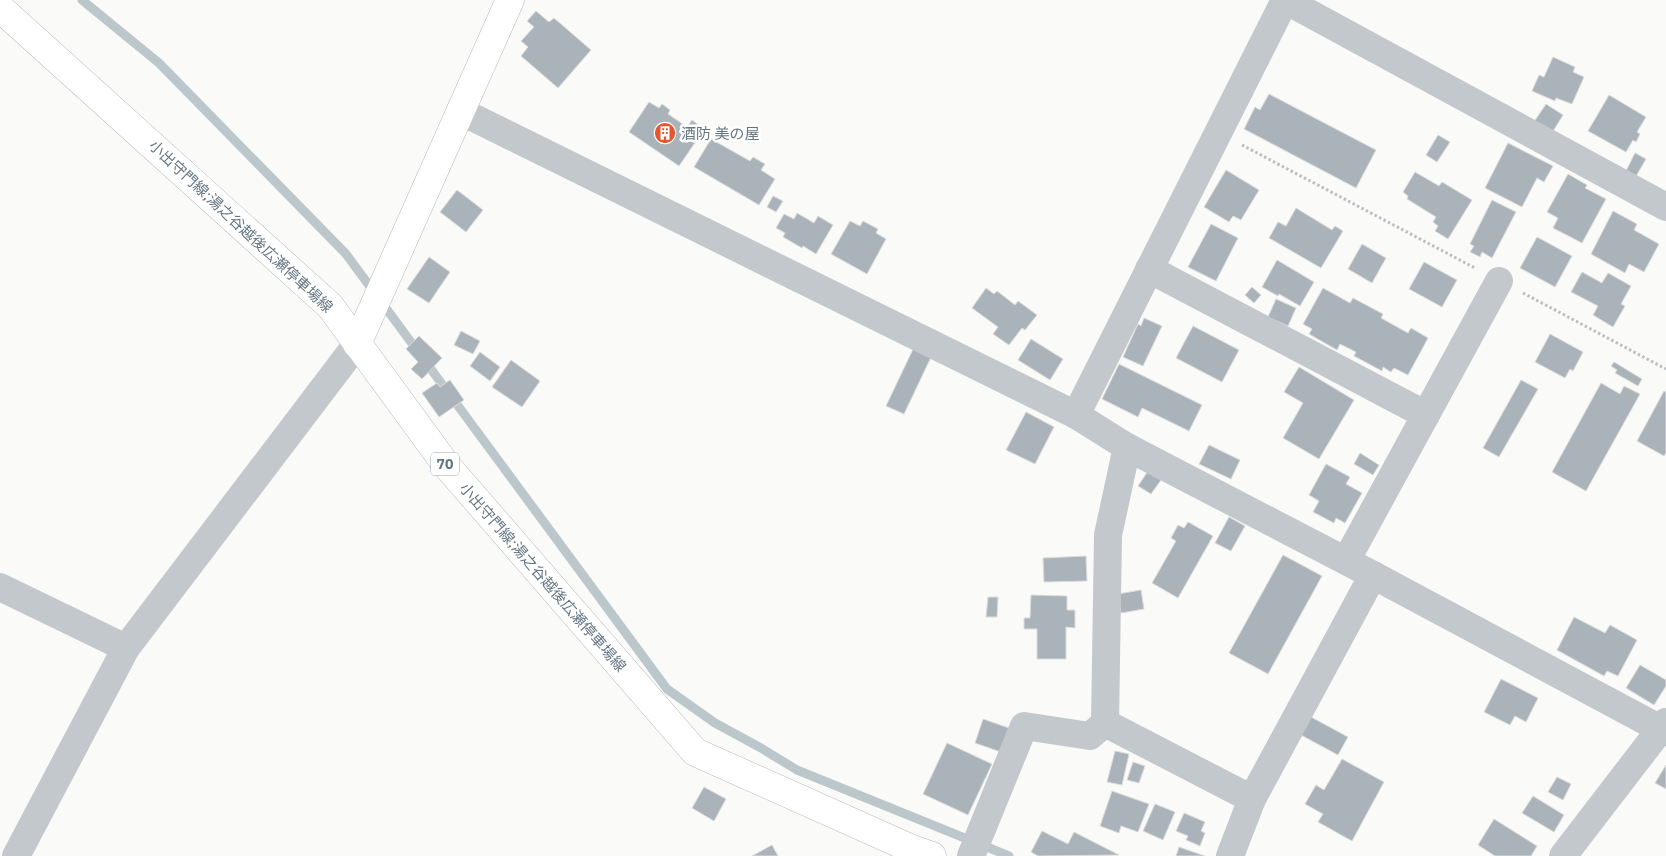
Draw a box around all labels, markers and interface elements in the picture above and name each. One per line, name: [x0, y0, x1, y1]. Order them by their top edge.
building icon: 酒防 美の屋: [653, 121, 677, 145]
place label: 酒防 美の屋: [681, 124, 760, 143]
street label: 小出守門線;湯之谷越後広瀬停車場線: [145, 136, 337, 316]
road number: 70: [431, 452, 459, 476]
street label: 小出守門線;湯之谷越後広瀬停車場線: [456, 479, 630, 675]

